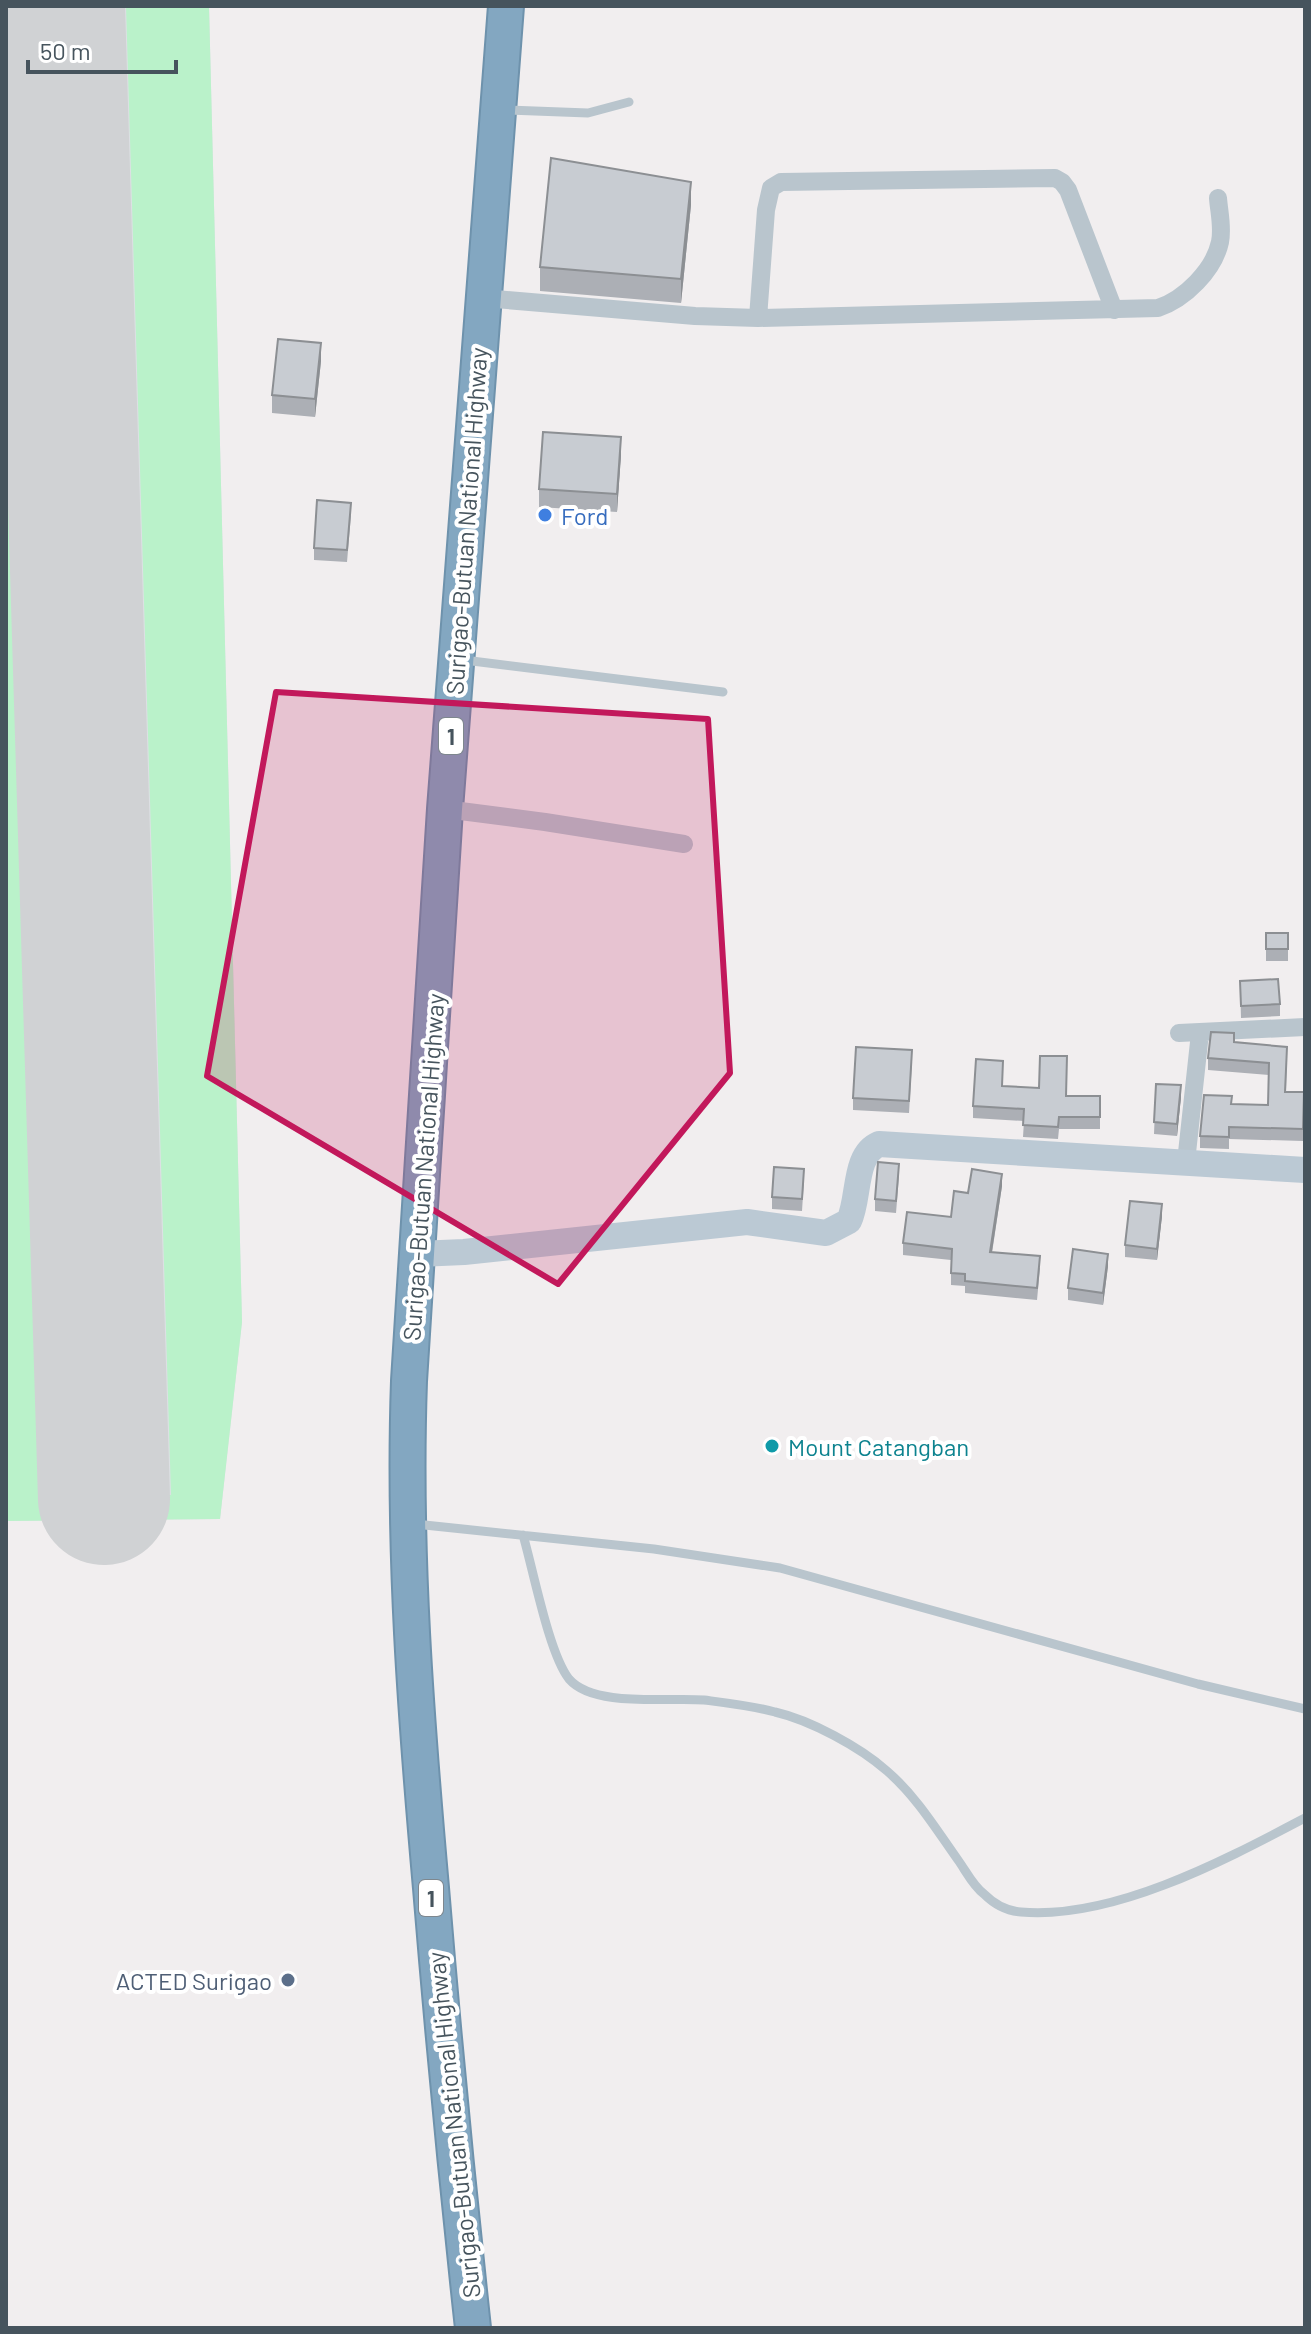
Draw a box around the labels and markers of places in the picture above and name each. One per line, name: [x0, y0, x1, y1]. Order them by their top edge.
place label: Ford: [561, 501, 608, 530]
marker: Ford: [536, 506, 554, 524]
place label: Mount Catangban: [788, 1432, 969, 1461]
marker: Mount Catangban: [763, 1437, 781, 1455]
place label: ACTED Surigao: [116, 1966, 272, 1995]
marker: ACTED Surigao: [279, 1971, 297, 1989]

